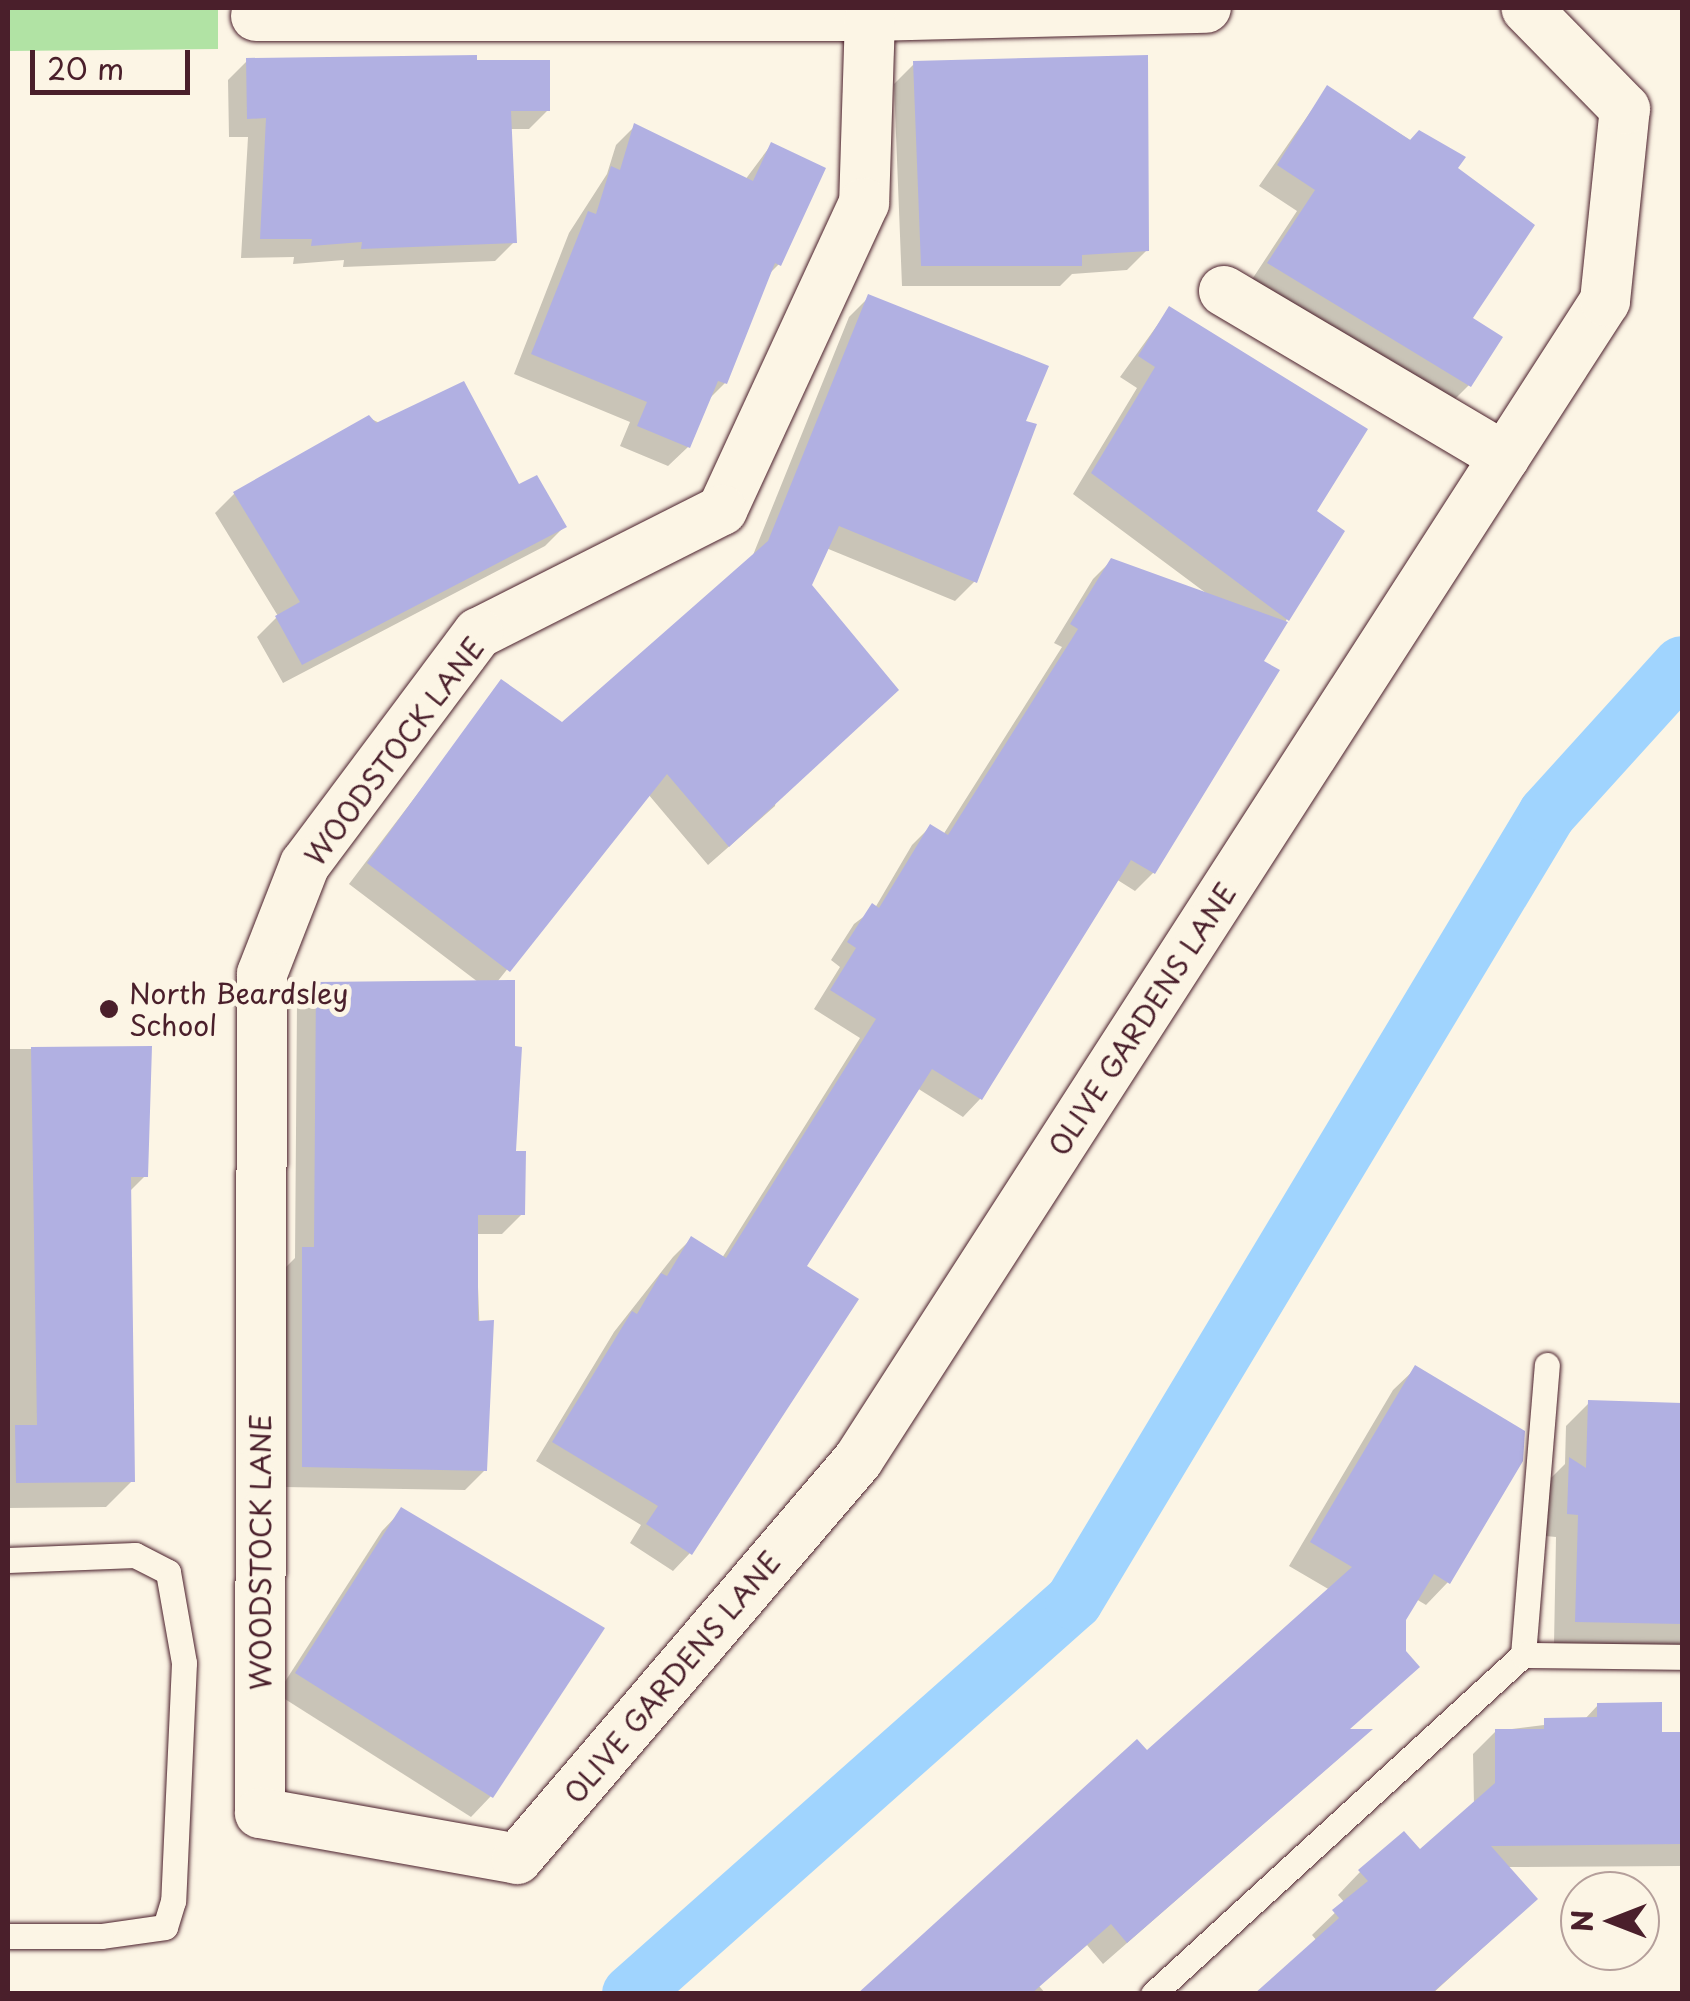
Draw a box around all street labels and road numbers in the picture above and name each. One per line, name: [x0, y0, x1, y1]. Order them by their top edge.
street label: WOODSTOCK LANE: [297, 630, 491, 872]
street label: OLIVE GARDENS LANE: [1041, 876, 1243, 1162]
street label: WOODSTOCK LANE: [243, 1413, 277, 1691]
street label: OLIVE GARDENS LANE: [557, 1544, 787, 1810]

